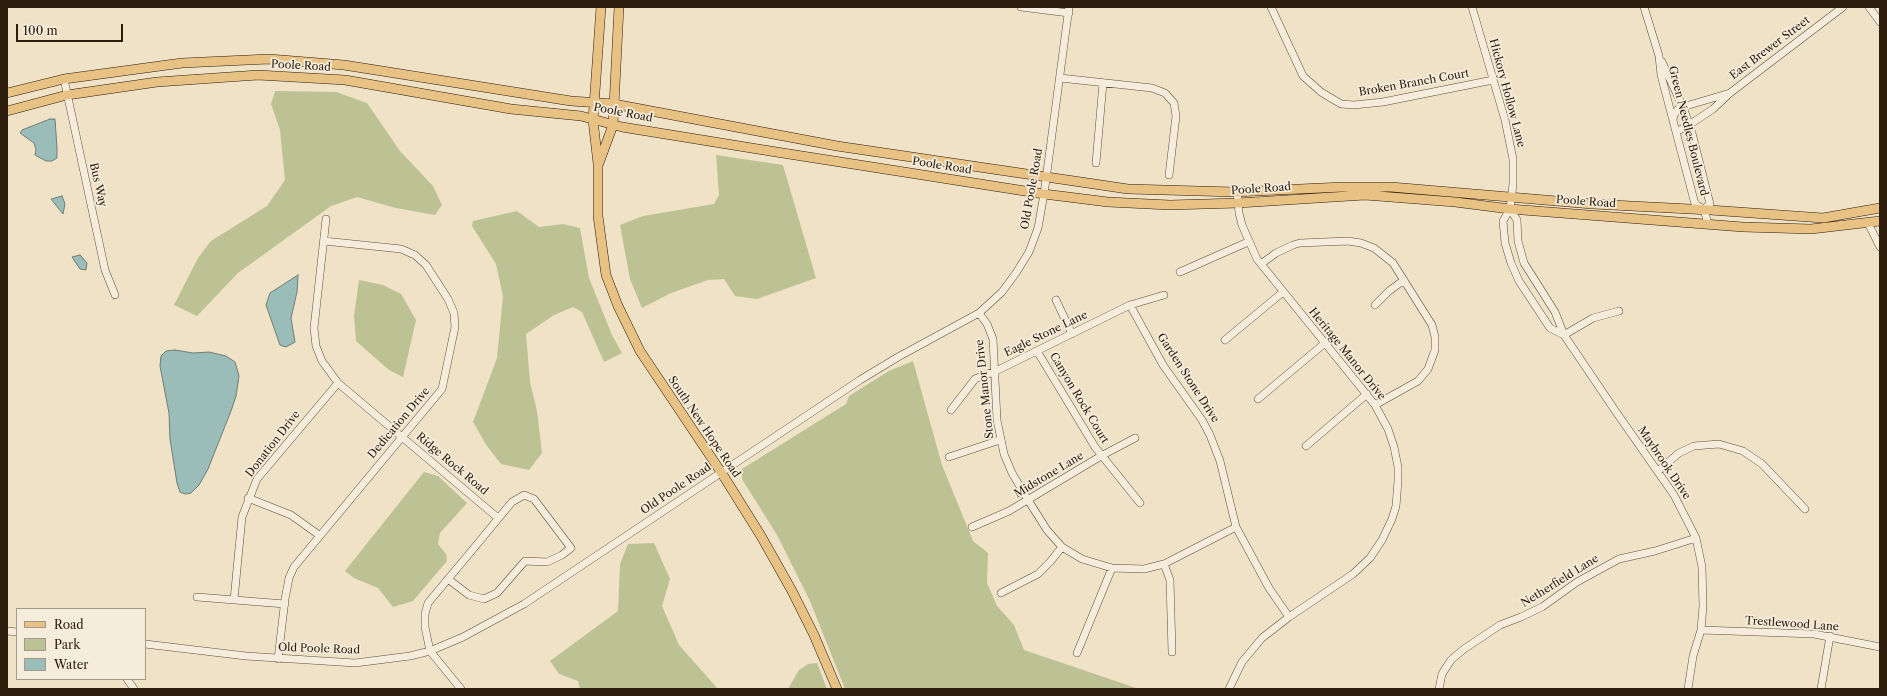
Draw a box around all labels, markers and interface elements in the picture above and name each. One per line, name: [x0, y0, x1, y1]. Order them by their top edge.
street label: East Brewer Street: [1727, 14, 1813, 82]
scale bar: [18, 16, 125, 42]
text: 100 m: [23, 23, 58, 38]
street label: Hickory Hollow Lane: [1486, 37, 1528, 149]
street label: Poole Road: [271, 58, 331, 74]
street label: Green Needles Boulevard: [1665, 65, 1711, 197]
street label: Broken Branch Court: [1358, 67, 1470, 99]
street label: Poole Road: [592, 101, 654, 125]
street label: Old Poole Road: [1018, 147, 1046, 231]
street label: Poole Road: [911, 155, 973, 177]
street label: Bus Way: [87, 162, 109, 208]
street label: Poole Road: [1231, 180, 1291, 198]
street label: Poole Road: [1556, 193, 1616, 211]
street label: Heritage Manor Drive: [1306, 305, 1388, 403]
street label: Eagle Stone Lane: [1002, 308, 1090, 360]
street label: Garden Stone Drive: [1154, 331, 1222, 425]
street label: Stone Manor Drive: [973, 339, 997, 439]
street label: Canyon Rock Court: [1047, 350, 1111, 446]
street label: South New Hope Road: [665, 374, 743, 480]
street label: Dedication Drive: [365, 385, 433, 461]
street label: Donation Drive: [243, 408, 303, 480]
street label: Maybrook Drive: [1635, 424, 1693, 502]
street label: Ridge Rock Road: [413, 430, 491, 498]
street label: Midstone Lane: [1012, 449, 1086, 501]
street label: Old Poole Road: [638, 461, 714, 517]
street label: Netherfield Lane: [1519, 552, 1601, 610]
legend: [16, 608, 146, 680]
street label: Trestlewood Lane: [1745, 614, 1839, 634]
text: Road: [54, 617, 84, 632]
text: Park: [54, 637, 80, 652]
street label: Old Poole Road: [278, 641, 360, 657]
text: Water: [54, 657, 88, 672]

